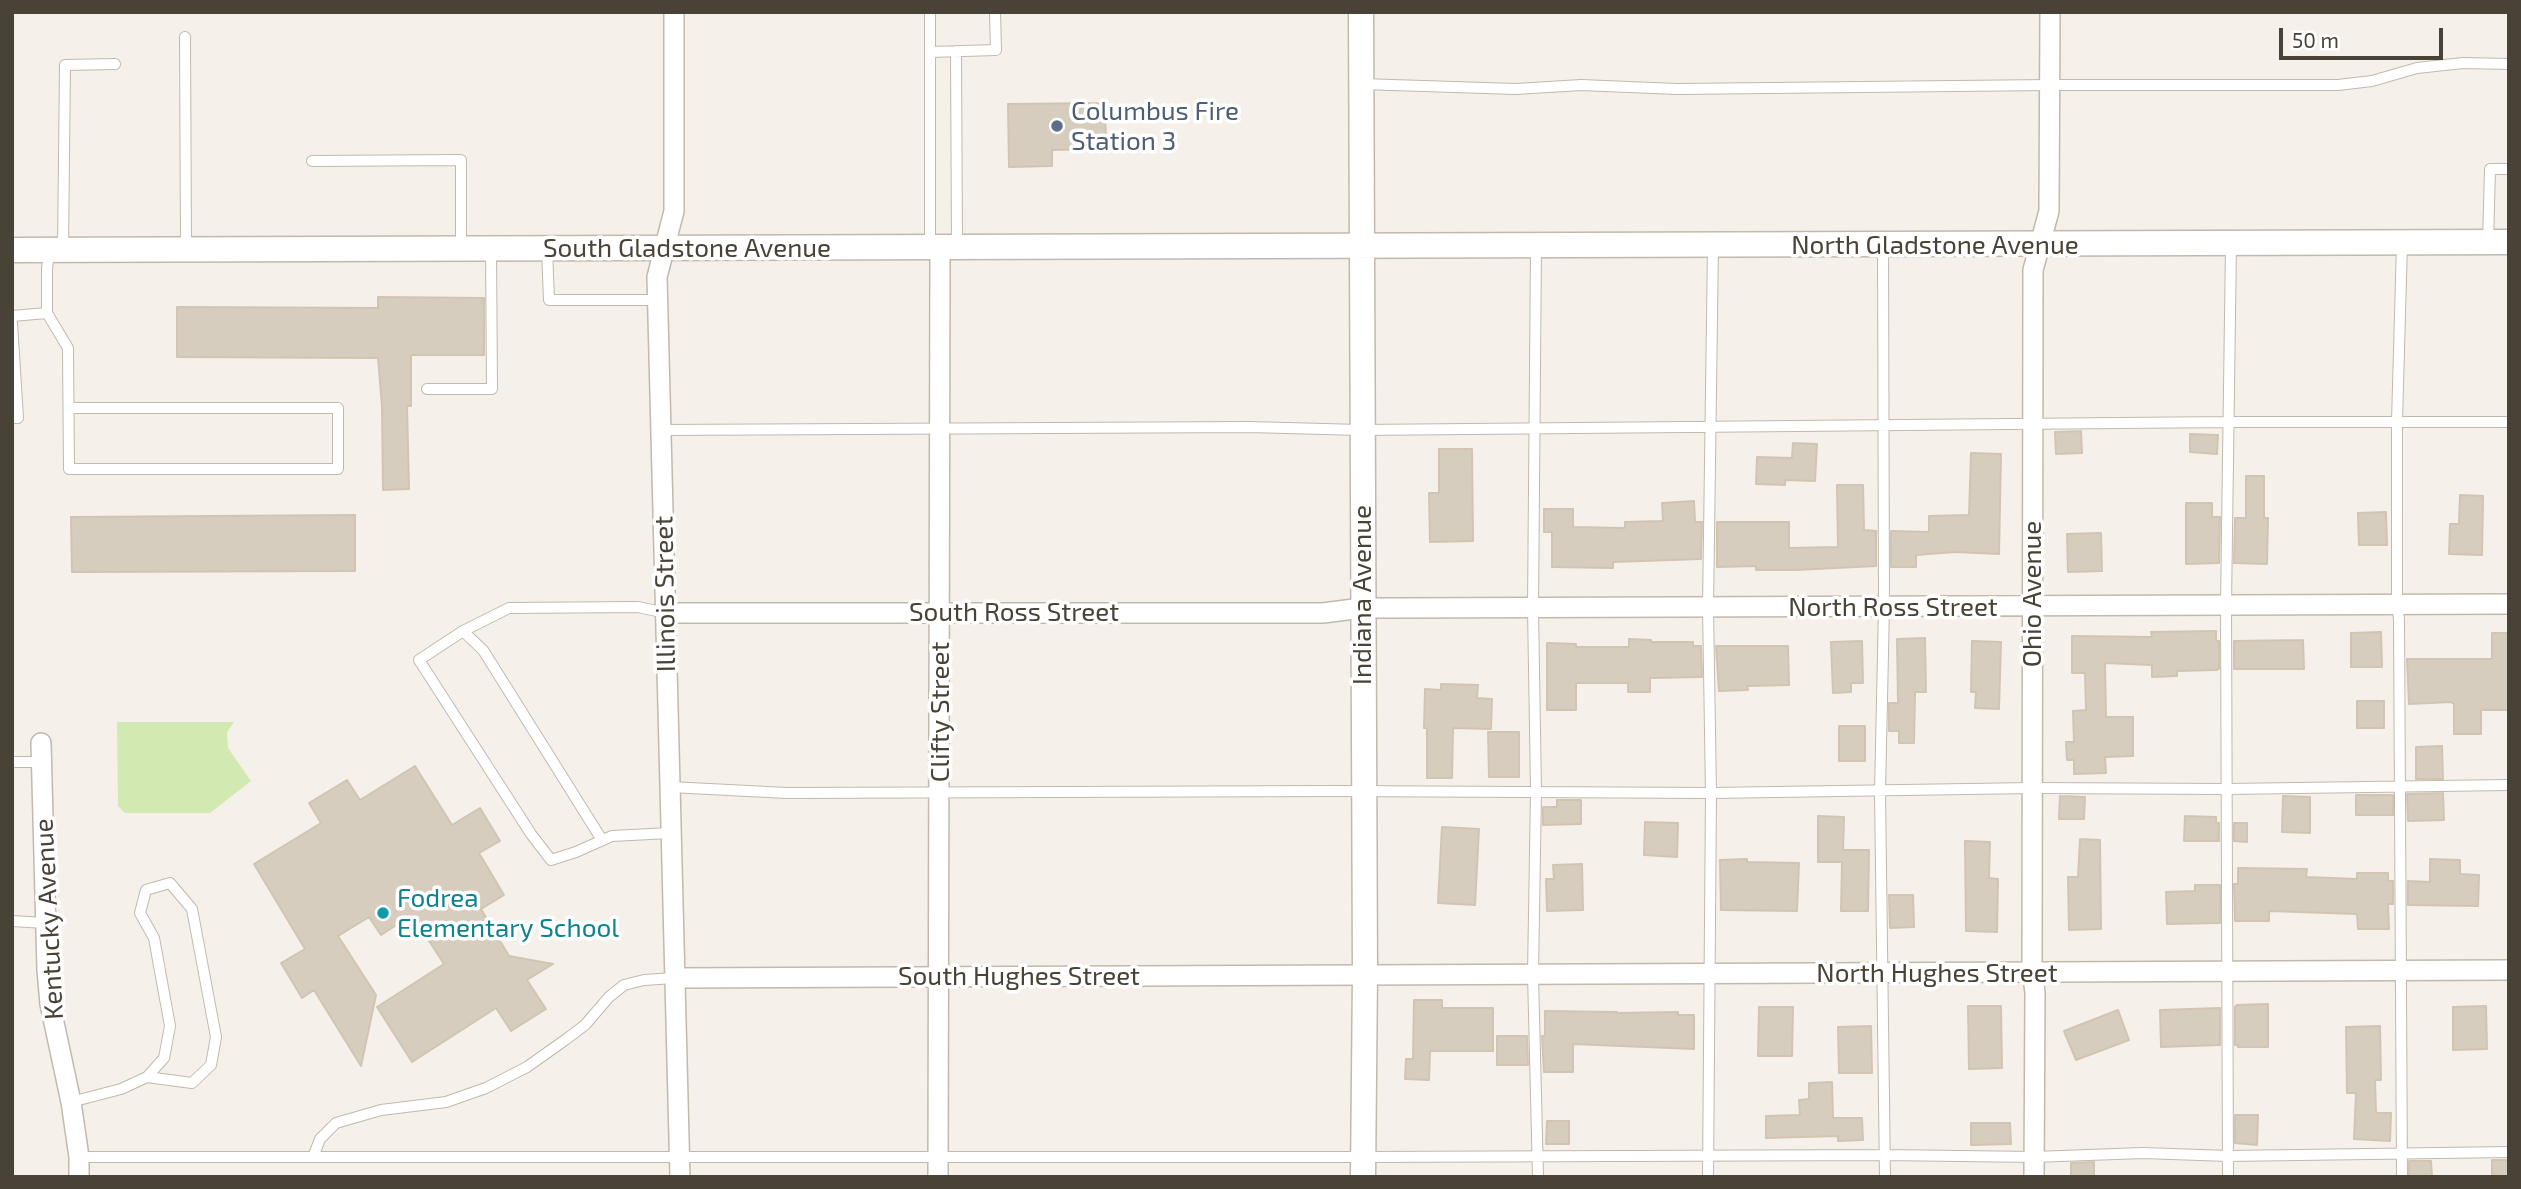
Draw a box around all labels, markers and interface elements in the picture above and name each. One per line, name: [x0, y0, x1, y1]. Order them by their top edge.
scale bar: [2283, 14, 2448, 58]
text: 50 m: [2292, 27, 2339, 52]
place label: Columbus Fire Station 3: [1071, 95, 1239, 156]
marker: Columbus Fire Station 3: [1049, 118, 1065, 134]
street label: North Gladstone Avenue: [1791, 229, 2079, 261]
street label: South Gladstone Avenue: [543, 232, 831, 264]
street label: Indiana Avenue: [1346, 505, 1378, 685]
street label: Illinois Street: [648, 516, 682, 672]
street label: Ohio Avenue: [2016, 521, 2048, 667]
street label: North Ross Street: [1788, 591, 1998, 623]
street label: South Ross Street: [909, 596, 1119, 628]
street label: Clifty Street: [924, 642, 956, 782]
street label: Kentucky Avenue: [28, 818, 70, 1020]
place label: Fodrea Elementary School: [397, 882, 619, 944]
marker: Fodrea Elementary School: [375, 905, 391, 921]
street label: North Hughes Street: [1816, 957, 2058, 989]
street label: South Hughes Street: [898, 960, 1140, 992]

